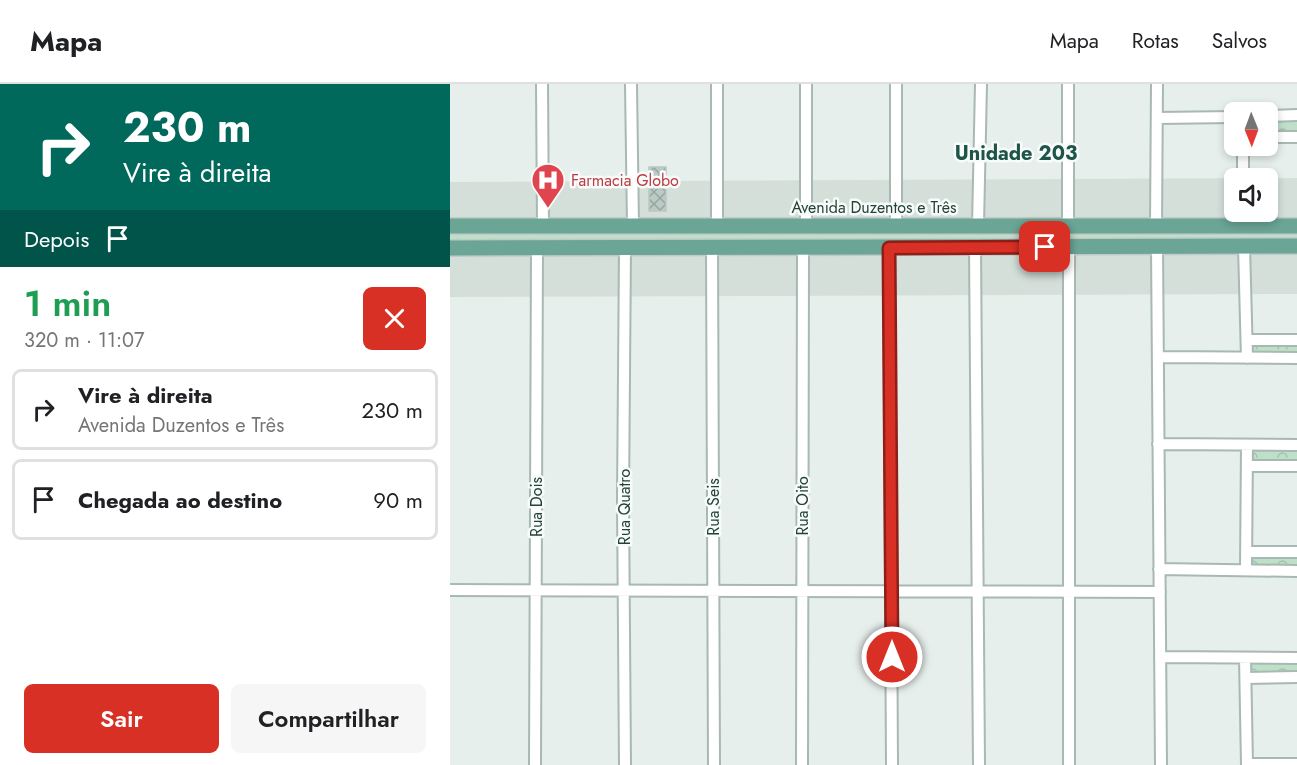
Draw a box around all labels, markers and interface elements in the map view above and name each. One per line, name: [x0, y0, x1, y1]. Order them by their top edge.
text: Mapa: [30, 21, 102, 62]
text: Mapa: [1050, 26, 1099, 56]
text: Rotas: [1132, 26, 1179, 56]
text: Salvos: [1212, 26, 1267, 56]
text: 230 m: [123, 97, 251, 158]
north arrow: [1224, 102, 1278, 156]
map controls: [1224, 102, 1278, 222]
icon: right: [24, 108, 102, 186]
district label: Unidade 203: [955, 139, 1077, 168]
text: Vire à direita: [123, 153, 272, 192]
hospital icon: Farmacia Globo: [530, 162, 566, 209]
button: sound: [1224, 168, 1278, 222]
place label: Farmacia Globo: [571, 169, 679, 192]
street label: Avenida Duzentos e Três: [792, 196, 956, 219]
pin: [1019, 221, 1070, 272]
icon: arrive: [101, 222, 134, 255]
text: Depois: [24, 223, 89, 255]
icon: arrive: [1028, 230, 1061, 263]
text: 1 min: [24, 277, 111, 329]
button: close: [363, 287, 426, 350]
text: 320 m · 11:07: [24, 326, 144, 355]
text: Vire à direita: [78, 379, 213, 411]
icon: right: [27, 393, 60, 426]
text: 230 m: [362, 394, 423, 426]
text: Avenida Duzentos e Três: [78, 411, 284, 440]
street label: Rua Quatro: [613, 469, 636, 545]
street label: Rua Oito: [791, 476, 814, 536]
street label: Rua Dois: [525, 477, 548, 537]
street label: Rua Seis: [702, 478, 725, 536]
icon: arrive: [27, 483, 60, 516]
text: Chegada ao destino: [78, 484, 282, 516]
text: 90 m: [373, 484, 423, 516]
position arrow: [860, 625, 924, 689]
button: Sair: [24, 684, 219, 753]
button: Compartilhar: [231, 684, 426, 753]

